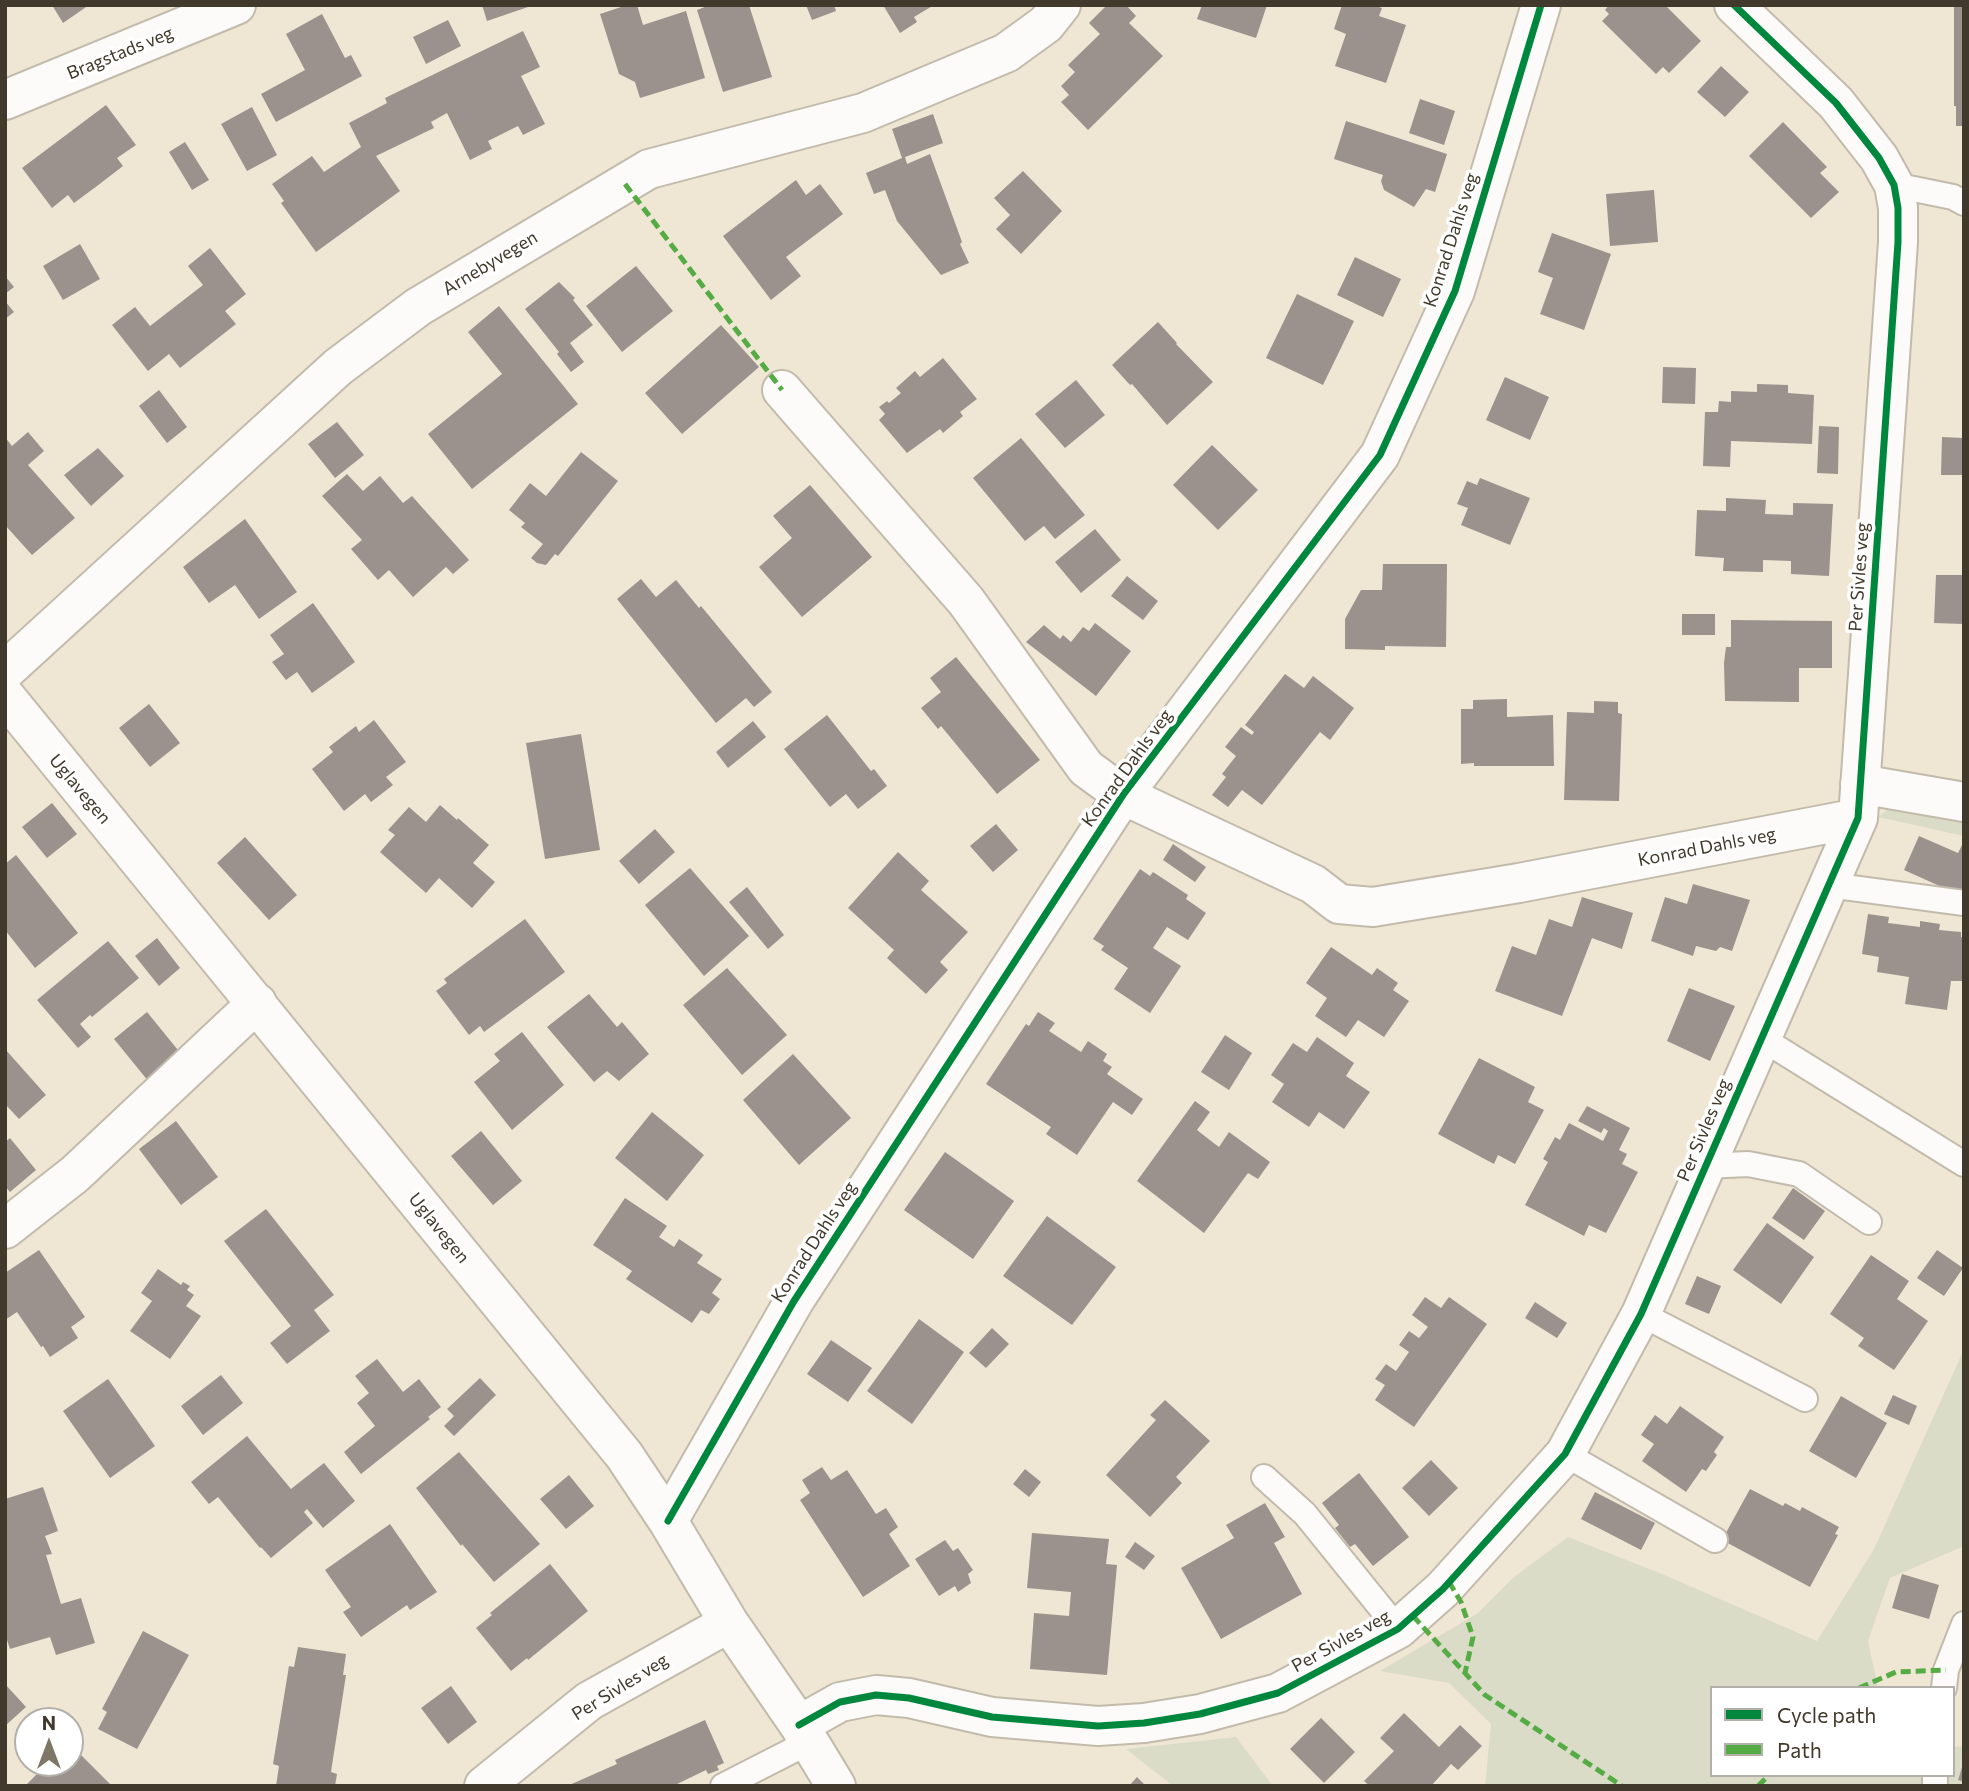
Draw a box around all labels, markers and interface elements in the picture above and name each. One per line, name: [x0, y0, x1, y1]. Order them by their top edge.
street label: Bragstads veg: [64, 22, 176, 84]
street label: Konrad Dahls veg: [1419, 170, 1483, 310]
street label: Arnebyvegen: [439, 226, 541, 300]
street label: Per Sivles veg: [1844, 522, 1874, 632]
street label: Konrad Dahls veg: [1077, 705, 1177, 831]
street label: Uglavegen: [45, 750, 115, 828]
street label: Konrad Dahls veg: [1636, 823, 1778, 871]
street label: Per Sivles veg: [1673, 1075, 1735, 1185]
street label: Konrad Dahls veg: [767, 1177, 861, 1307]
street label: Uglavegen: [404, 1188, 474, 1268]
street label: Per Sivles veg: [1288, 1605, 1394, 1677]
street label: Per Sivles veg: [568, 1649, 672, 1725]
legend: [1710, 1686, 1955, 1777]
text: Cycle path: [1777, 1702, 1876, 1727]
north arrow: [14, 1707, 84, 1777]
text: N: [42, 1711, 56, 1734]
text: Path: [1777, 1737, 1822, 1762]

